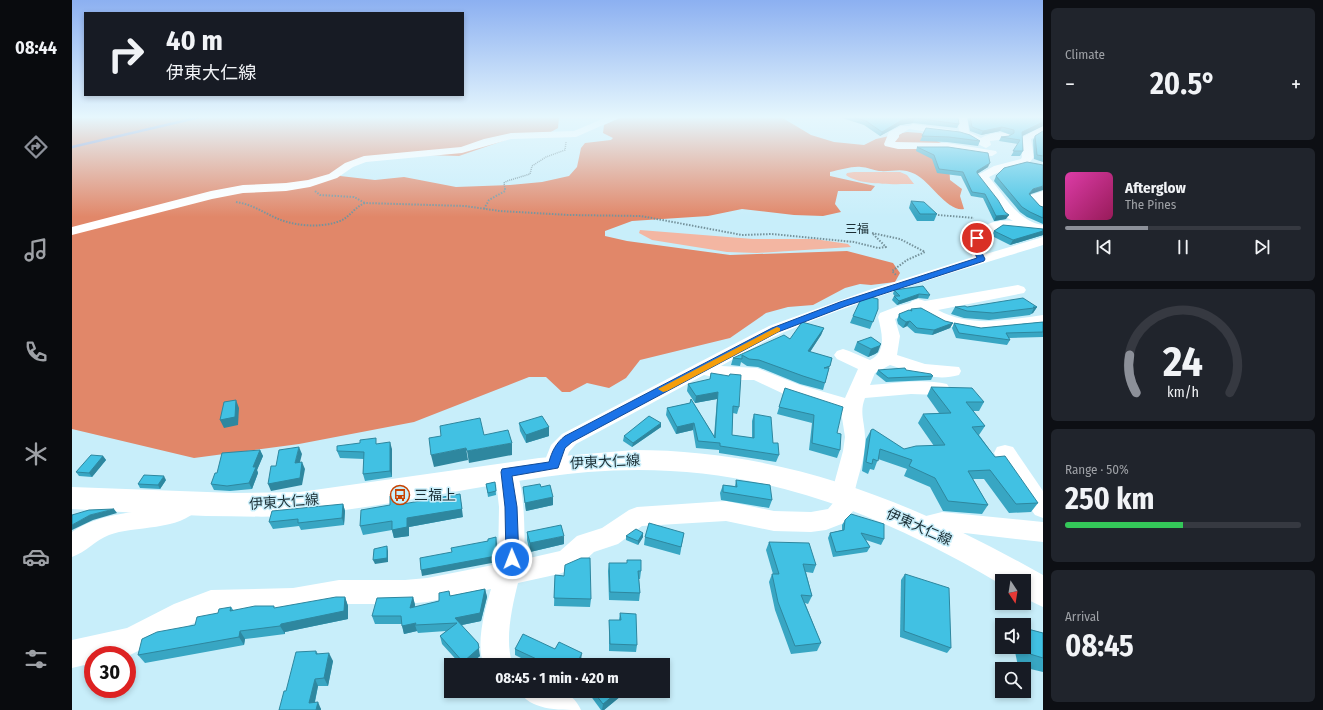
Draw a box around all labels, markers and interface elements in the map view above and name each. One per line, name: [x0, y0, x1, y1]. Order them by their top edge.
text: 40 m: [166, 24, 223, 57]
icon: right: [100, 28, 152, 80]
text: 08:44: [15, 37, 57, 59]
text: Climate: [1065, 47, 1105, 62]
text: 伊東大仁線: [166, 62, 256, 84]
text: 20.5°: [1150, 66, 1216, 102]
text: −: [1065, 71, 1075, 98]
text: +: [1291, 71, 1301, 98]
icon: directions: [22, 133, 50, 161]
text: Afterglow: [1125, 179, 1186, 197]
text: The Pines: [1125, 197, 1176, 212]
pin: [960, 221, 994, 255]
district label: 三福: [845, 222, 869, 236]
icon: arrive: [966, 227, 988, 249]
icon: music: [22, 236, 50, 264]
icon: previous: [1093, 236, 1115, 258]
icon: pause: [1172, 236, 1194, 258]
icon: next: [1251, 236, 1273, 258]
text: 24: [1162, 337, 1203, 387]
icon: phone: [22, 338, 50, 366]
text: km/h: [1167, 384, 1199, 401]
icon: climate: [22, 440, 50, 468]
street label: 伊東大仁線: [570, 452, 640, 472]
text: Range · 50%: [1065, 462, 1129, 477]
text: 250 km: [1065, 481, 1154, 517]
bus stop icon: 三福上: [389, 484, 411, 506]
place label: 三福上: [414, 487, 456, 504]
street label: 伊東大仁線: [248, 491, 320, 513]
street label: 伊東大仁線: [884, 505, 954, 549]
position arrow: [491, 538, 533, 580]
icon: car: [22, 543, 50, 571]
north arrow: [995, 574, 1031, 610]
map controls: [995, 574, 1031, 698]
text: Arrival: [1065, 609, 1099, 624]
button: sound: [995, 618, 1031, 654]
text: 08:45: [1065, 628, 1134, 664]
icon: filters: [22, 645, 50, 673]
speed limit sign: 30: [84, 646, 136, 698]
button: search: [995, 662, 1031, 698]
text: 08:45 · 1 min · 420 m: [495, 669, 619, 687]

